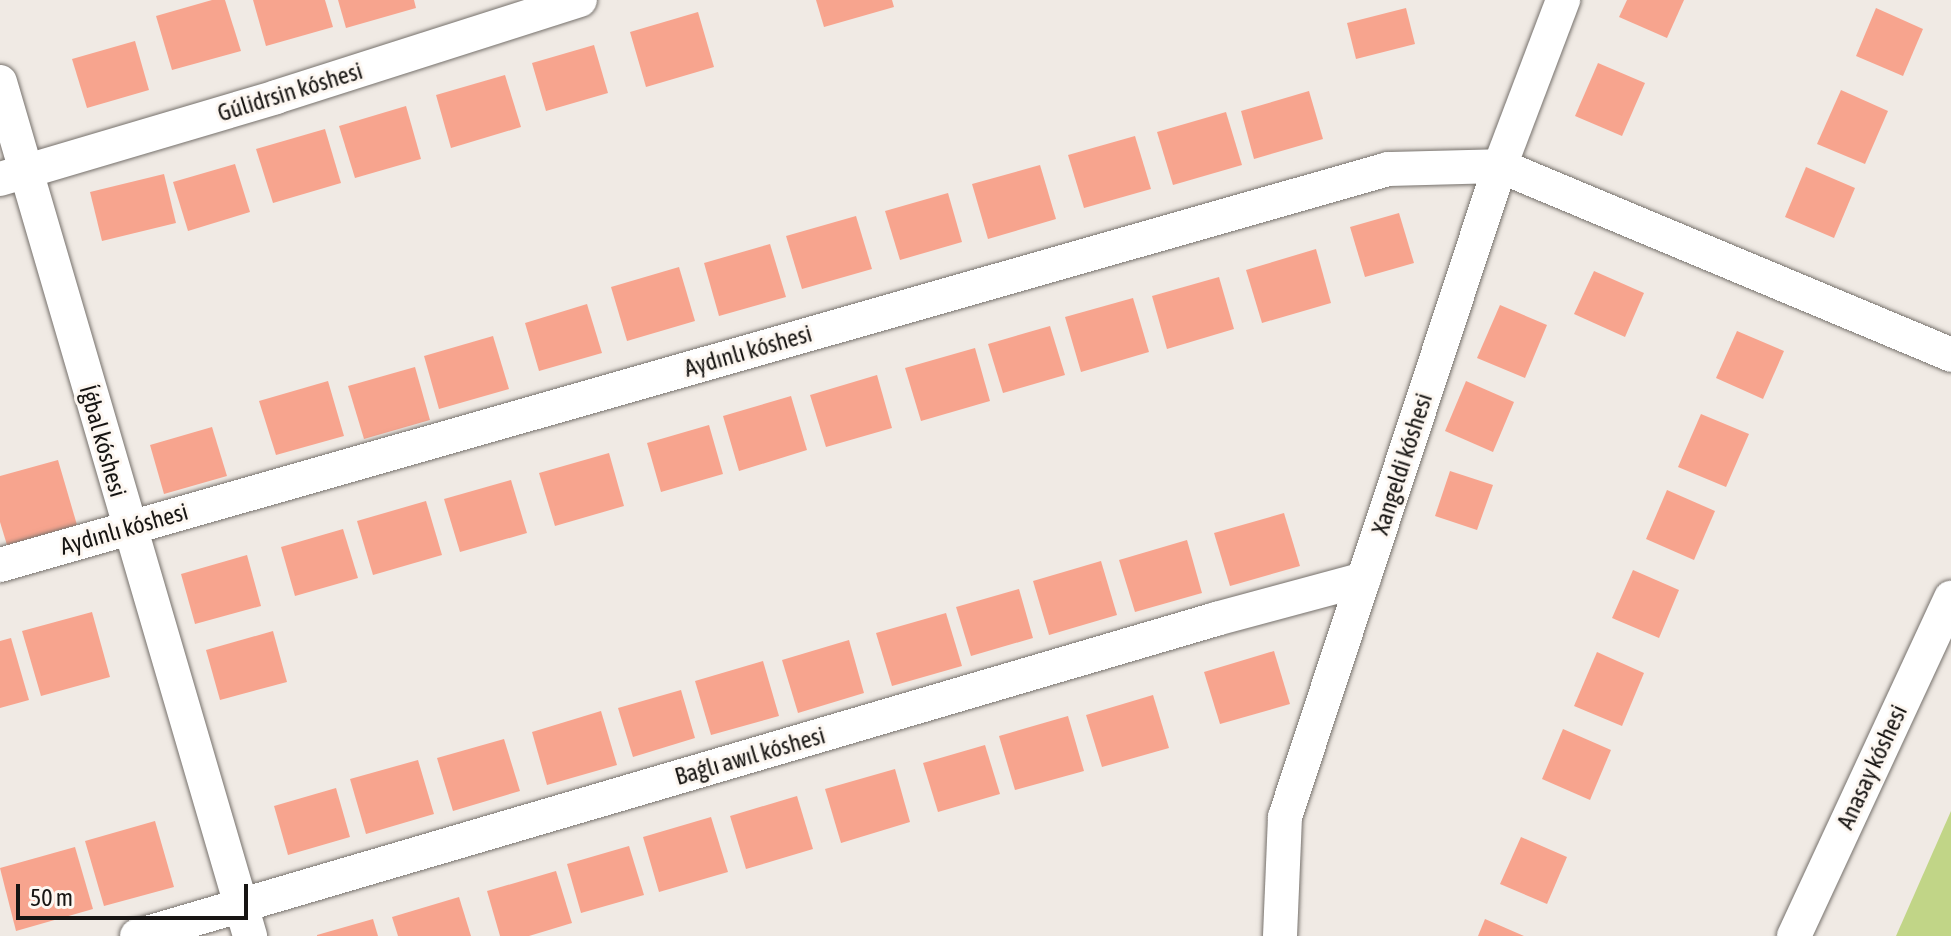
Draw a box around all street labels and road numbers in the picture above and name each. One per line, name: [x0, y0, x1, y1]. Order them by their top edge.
street label: Gúlidrsin kóshesi: [214, 56, 366, 128]
street label: Aydınlı kóshesi: [681, 319, 815, 383]
street label: Íǵbal kóshesi: [73, 382, 133, 500]
street label: Xangeldi kóshesi: [1366, 390, 1438, 538]
street label: Aydınlı kóshesi: [57, 497, 191, 561]
street label: Anasay kóshesi: [1831, 700, 1913, 834]
street label: Baǵlı awıl kóshesi: [672, 721, 828, 791]

